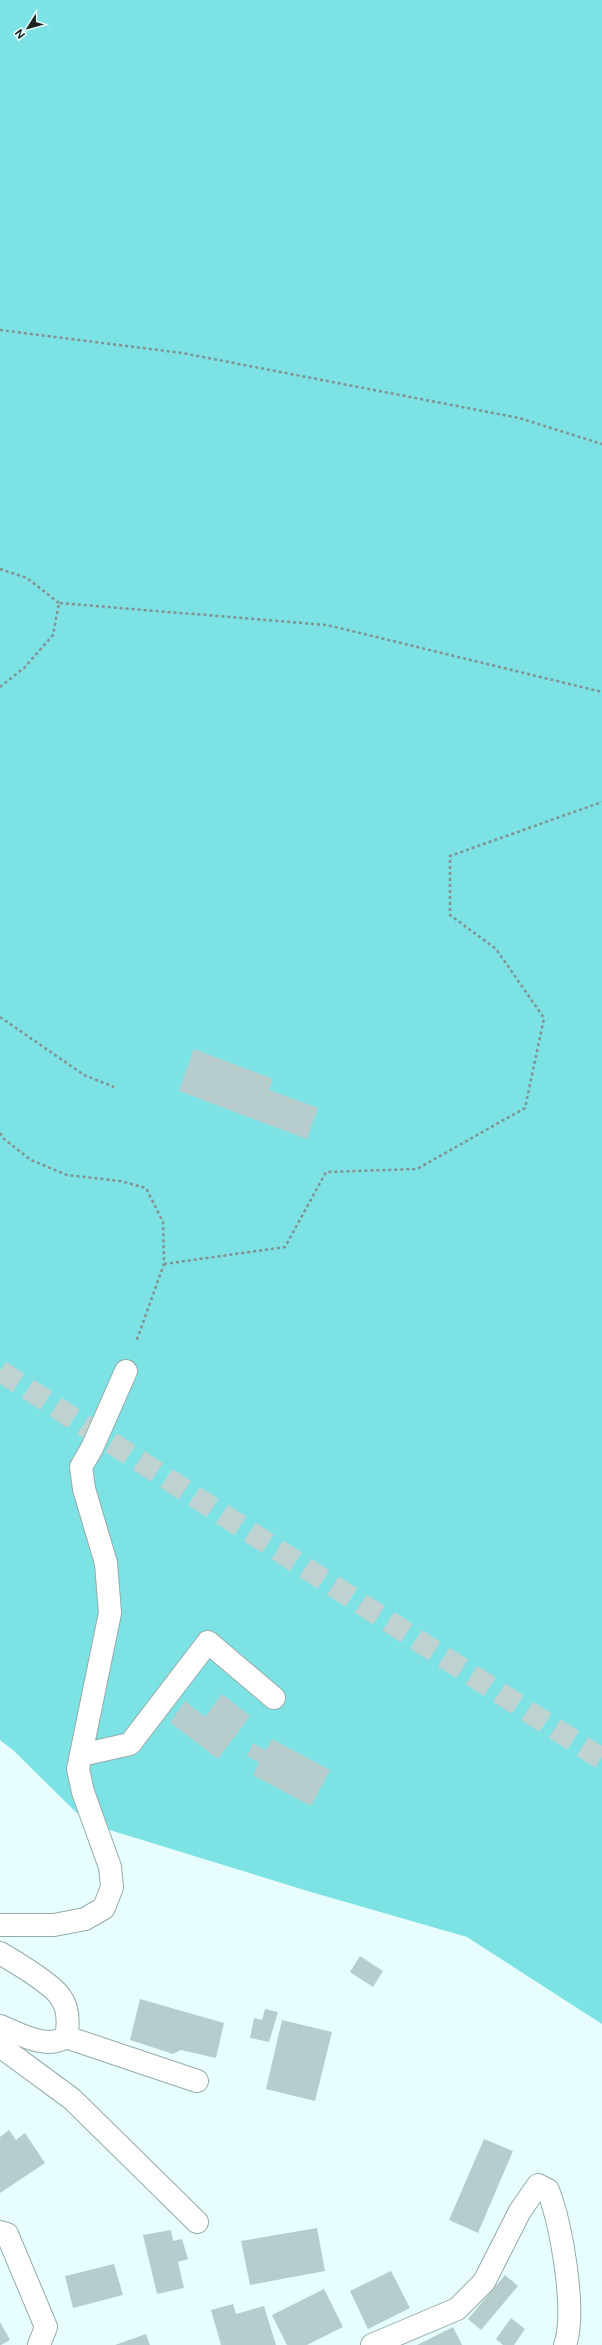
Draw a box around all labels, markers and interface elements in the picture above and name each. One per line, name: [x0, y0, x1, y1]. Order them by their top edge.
north arrow: [8, 8, 48, 48]
text: N: [13, 27, 27, 41]

